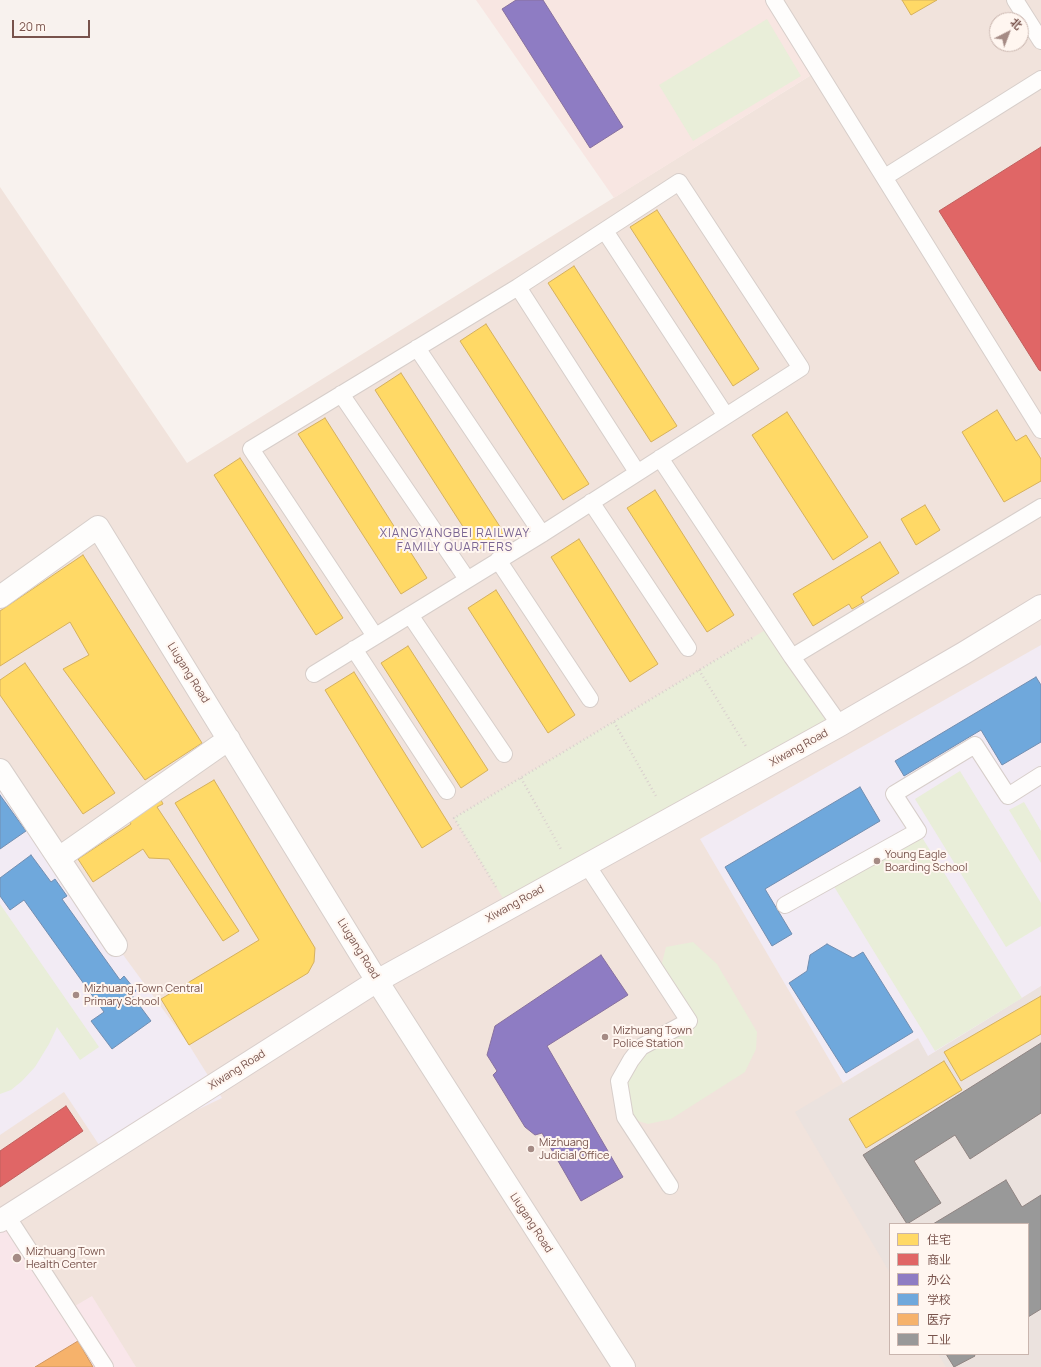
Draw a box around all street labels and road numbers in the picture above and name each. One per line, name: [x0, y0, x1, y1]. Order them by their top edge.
street label: Liugang Road: [164, 640, 212, 706]
street label: Xiwang Road: [767, 727, 831, 769]
street label: Xiwang Road: [483, 883, 547, 925]
street label: Liugang Road: [334, 916, 382, 982]
street label: Xiwang Road: [206, 1047, 268, 1093]
street label: Liugang Road: [507, 1191, 555, 1255]

